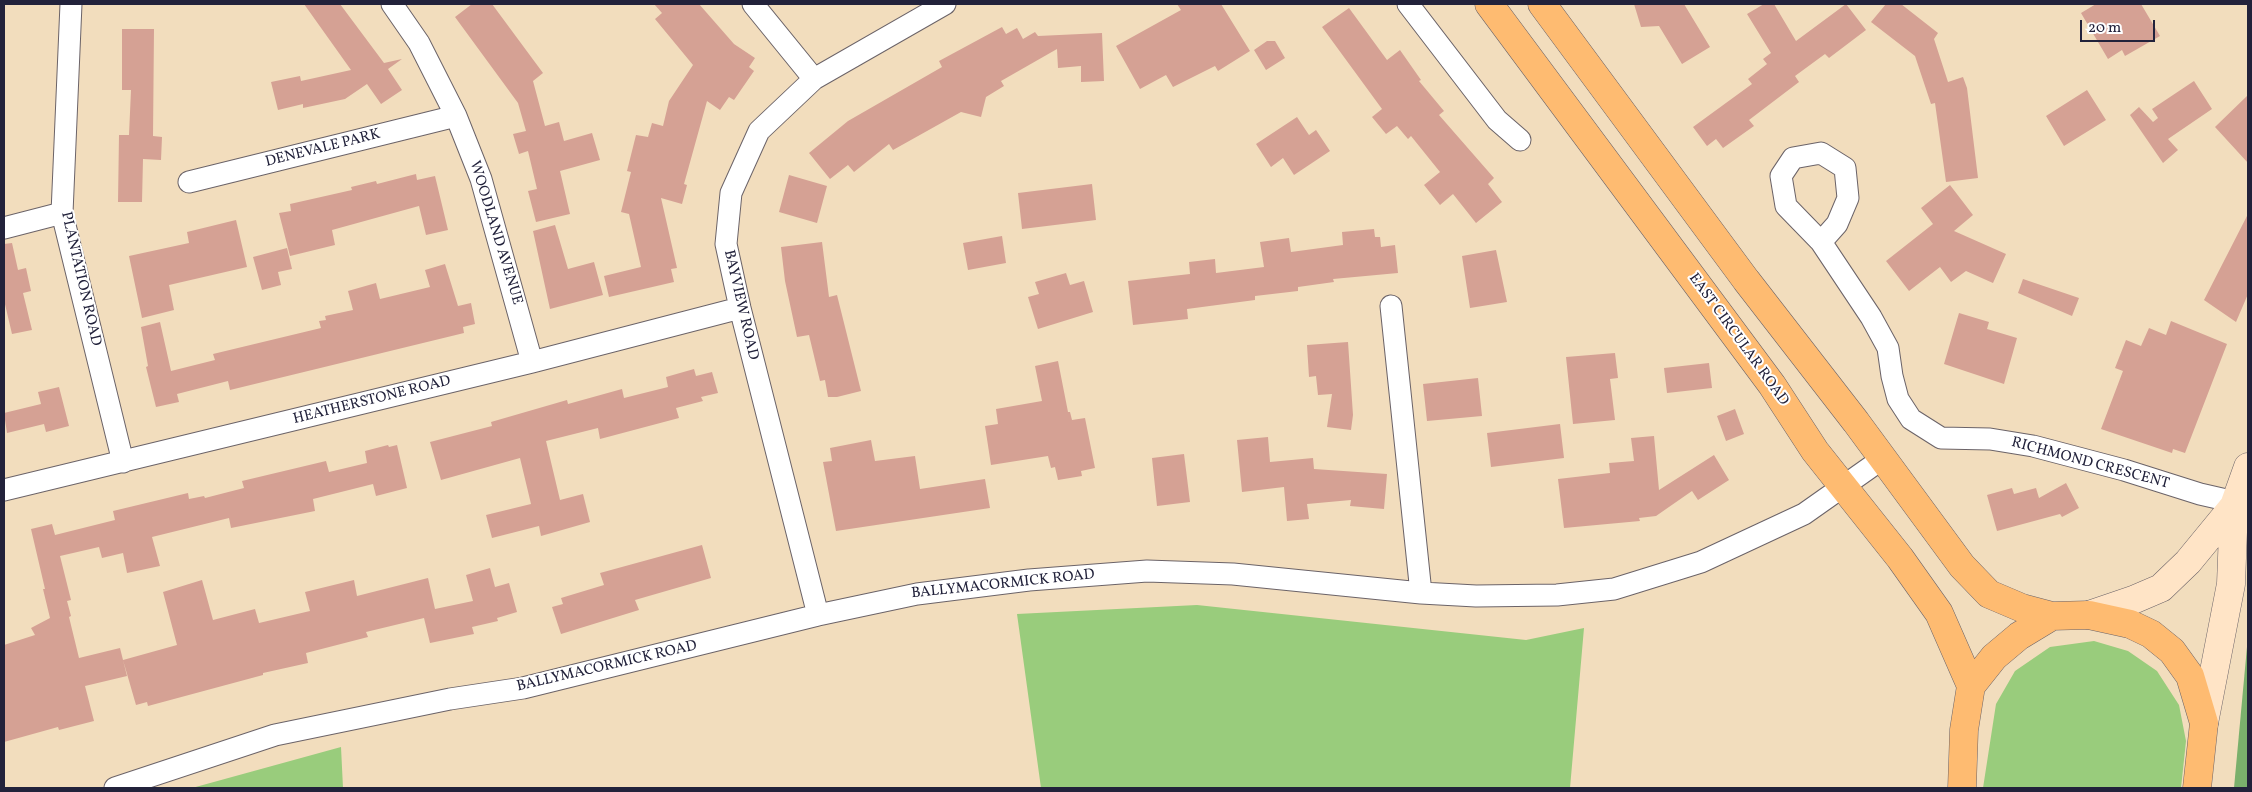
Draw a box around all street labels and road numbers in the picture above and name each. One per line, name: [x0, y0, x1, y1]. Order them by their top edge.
street label: DENEVALE PARK: [264, 126, 382, 172]
street label: WOODLAND AVENUE: [465, 159, 525, 307]
street label: PLANTATION ROAD: [56, 210, 104, 348]
street label: BAYVIEW ROAD: [719, 248, 761, 362]
street label: EAST CIRCULAR ROAD: [1684, 270, 1792, 410]
street label: HEATHERSTONE ROAD: [291, 373, 453, 429]
street label: RICHMOND CRESCENT: [2009, 434, 2171, 494]
street label: BALLYMACORMICK ROAD: [910, 566, 1096, 604]
street label: BALLYMACORMICK ROAD: [515, 638, 699, 696]

